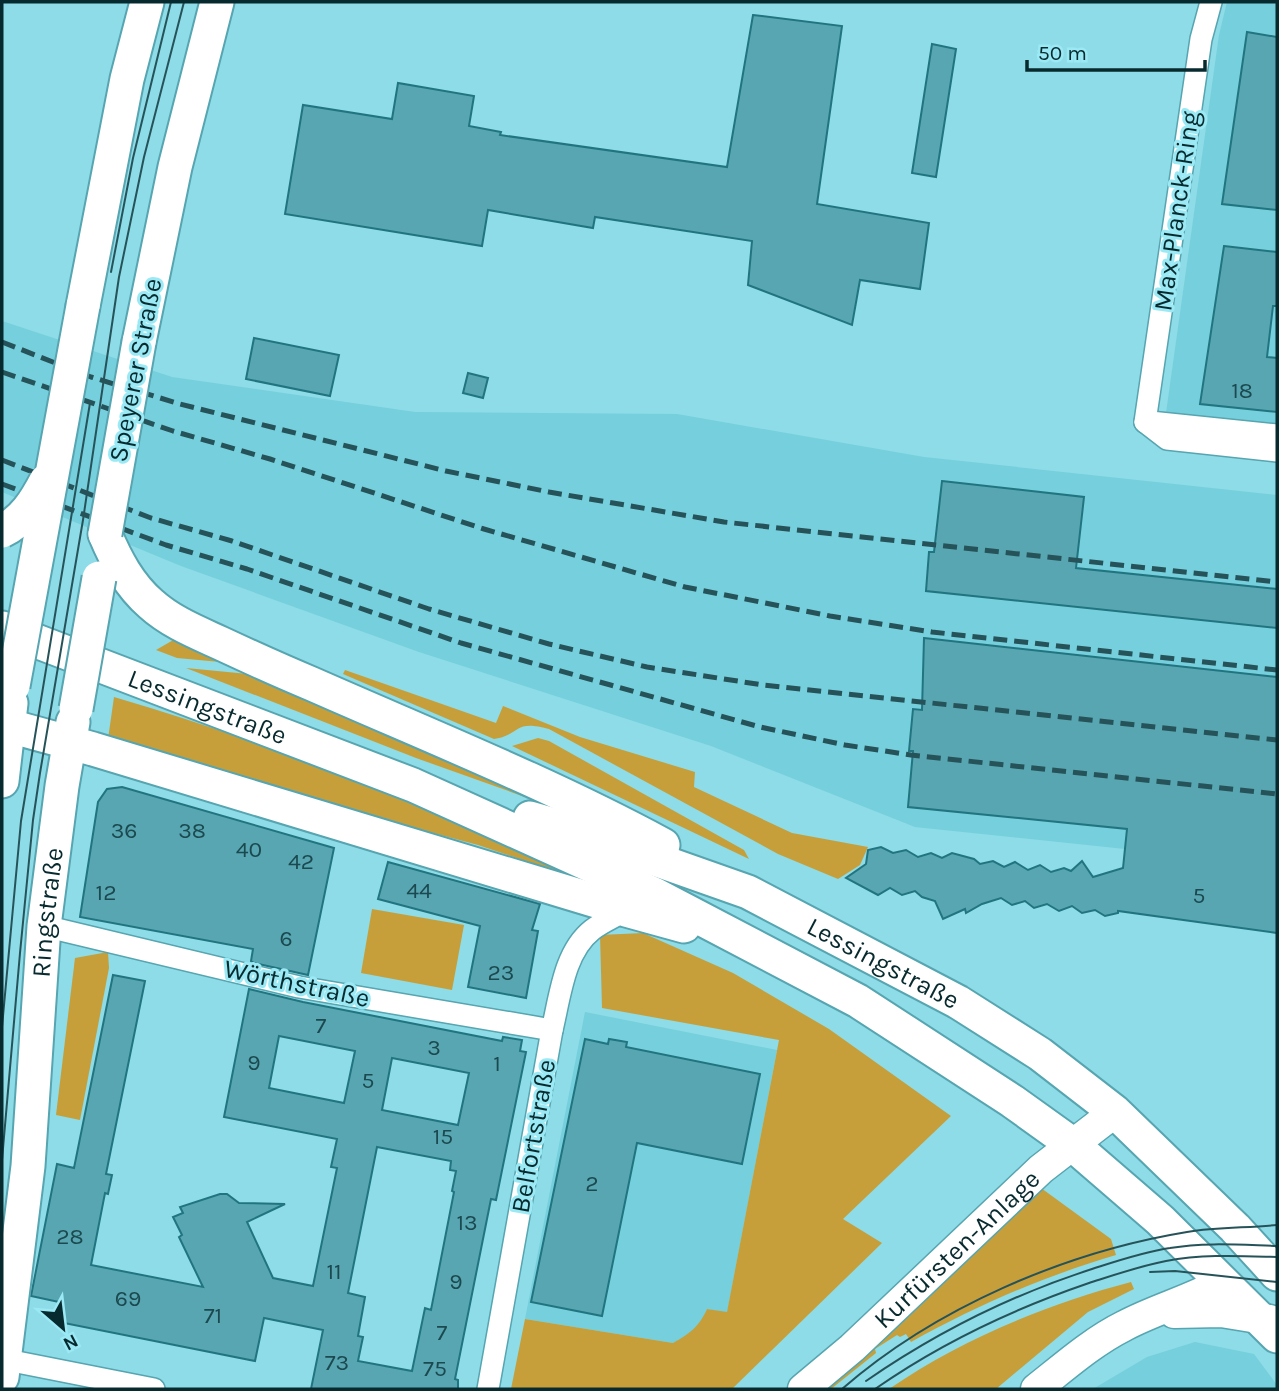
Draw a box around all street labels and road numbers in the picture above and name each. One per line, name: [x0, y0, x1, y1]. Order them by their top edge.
street label: Max-Planck-Ring: [1147, 109, 1206, 313]
street label: Speyerer Straße: [102, 276, 169, 465]
street label: Lessingstraße: [124, 663, 291, 751]
street label: Ringstraße: [26, 846, 70, 978]
street label: Lessingstraße: [802, 911, 964, 1016]
street label: Wörthstraße: [221, 953, 372, 1014]
street label: Belfortstraße: [505, 1057, 562, 1215]
street label: Kurfürsten-Anlage: [868, 1163, 1046, 1335]

